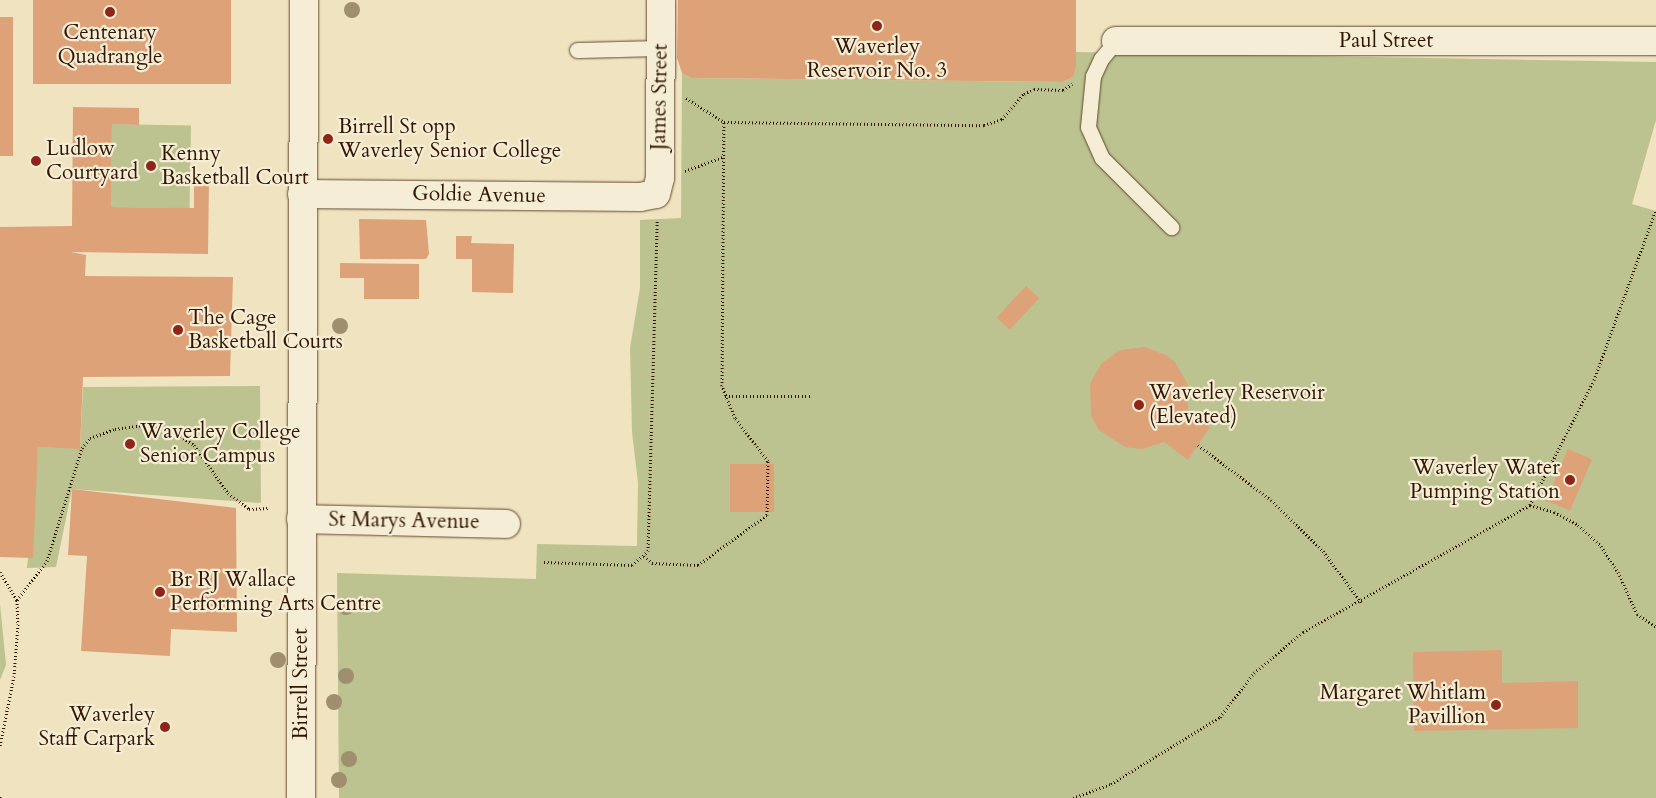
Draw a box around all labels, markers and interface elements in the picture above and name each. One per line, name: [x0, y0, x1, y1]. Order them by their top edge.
marker: Centenary Quadrangle: [104, 6, 116, 18]
place label: Centenary Quadrangle: [57, 20, 163, 70]
marker: Waverley Reservoir No. 3: [871, 20, 883, 32]
street label: Paul Street: [1339, 28, 1433, 54]
place label: Waverley Reservoir No. 3: [807, 34, 947, 84]
street label: James Street: [646, 43, 674, 151]
place label: Birrell St opp Waverley Senior College: [338, 114, 561, 164]
marker: Birrell St opp Waverley Senior College: [322, 133, 334, 145]
place label: Ludlow Courtyard: [46, 136, 138, 186]
place label: Kenny Basketball Court: [161, 141, 309, 191]
marker: Ludlow Courtyard: [30, 155, 42, 167]
marker: Kenny Basketball Court: [145, 160, 157, 172]
street label: Goldie Avenue: [412, 181, 546, 209]
place label: The Cage Basketball Courts: [188, 305, 343, 355]
marker: The Cage Basketball Courts: [172, 324, 184, 336]
place label: Waverley Reservoir (Elevated): [1149, 380, 1325, 430]
marker: Waverley Reservoir (Elevated): [1133, 399, 1145, 411]
place label: Waverley College Senior Campus: [140, 419, 301, 469]
marker: Waverley College Senior Campus: [124, 438, 136, 450]
place label: Waverley Water Pumping Station: [1410, 455, 1560, 505]
marker: Waverley Water Pumping Station: [1564, 474, 1576, 486]
street label: St Marys Avenue: [328, 507, 480, 535]
place label: Br RJ Wallace Performing Arts Centre: [170, 567, 381, 617]
marker: Br RJ Wallace Performing Arts Centre: [154, 586, 166, 598]
street label: Birrell Street: [288, 628, 314, 740]
place label: Margaret Whitlam Pavillion: [1320, 680, 1486, 730]
marker: Margaret Whitlam Pavillion: [1490, 699, 1502, 711]
place label: Waverley Staff Carpark: [39, 702, 155, 752]
marker: Waverley Staff Carpark: [159, 721, 171, 733]

